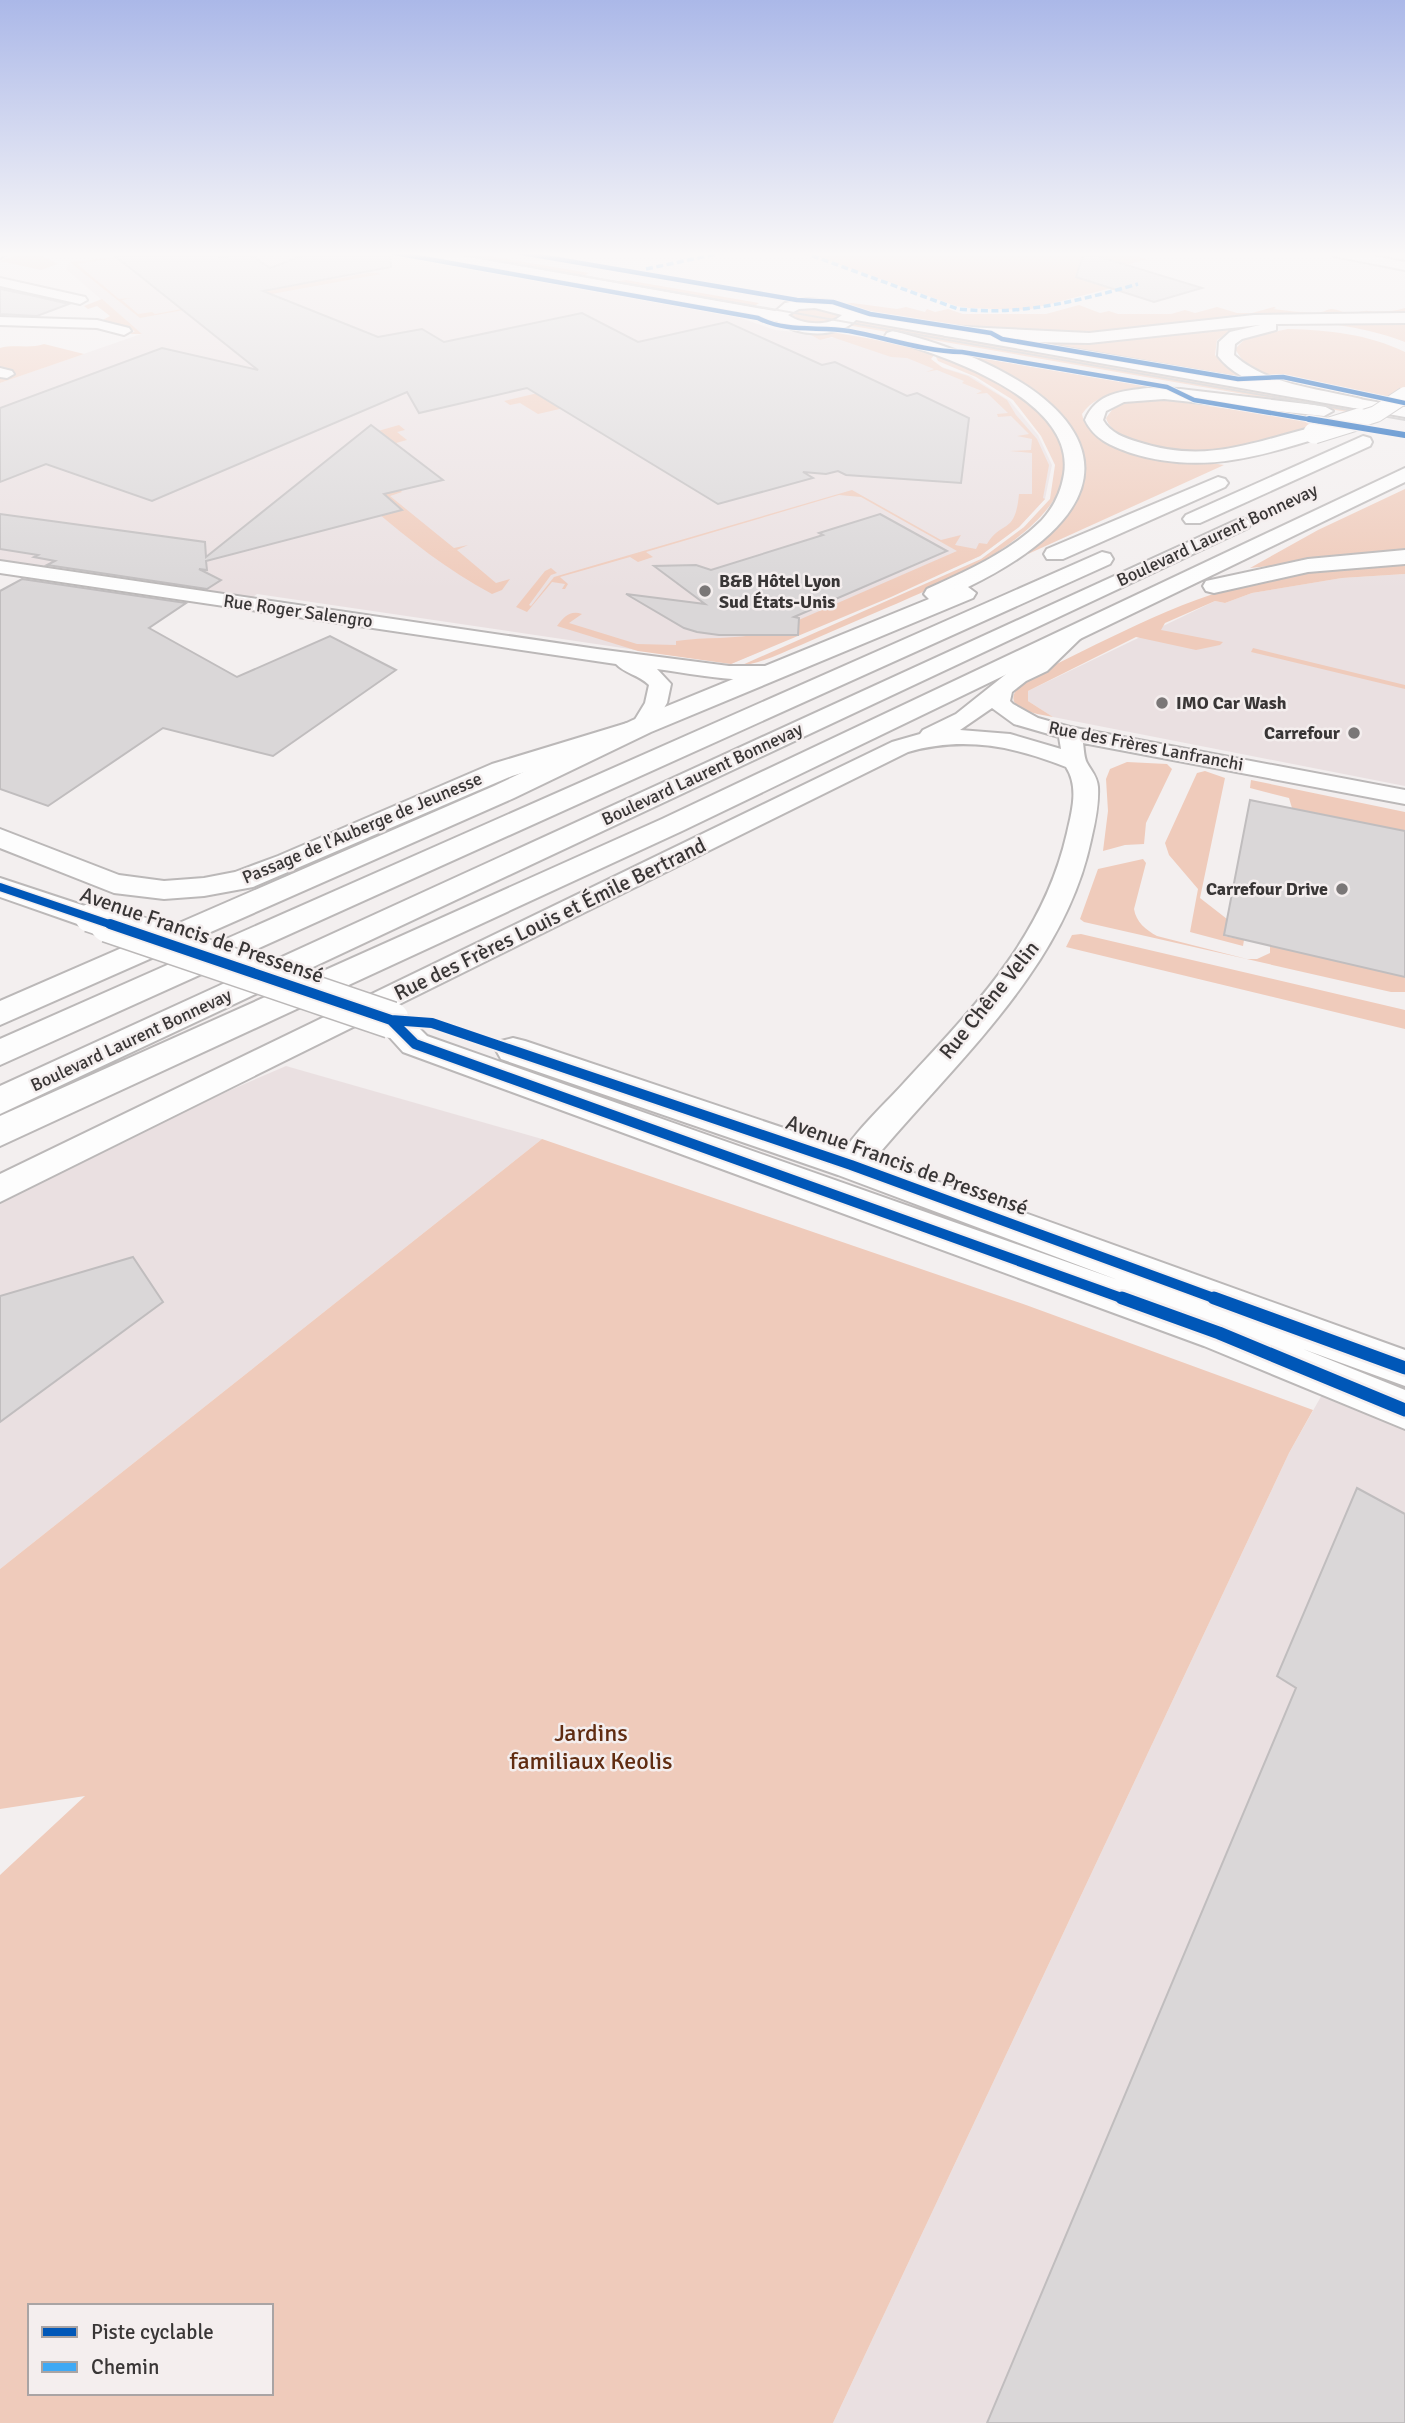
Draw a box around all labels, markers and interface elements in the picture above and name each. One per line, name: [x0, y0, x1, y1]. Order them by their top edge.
street label: Boulevard Laurent Bonnevay: [1113, 479, 1321, 591]
place label: B&B Hôtel Lyon Sud États-Unis: [719, 570, 841, 613]
marker: B&B Hôtel Lyon Sud États-Unis: [697, 583, 713, 599]
street label: Rue Roger Salengro: [222, 590, 374, 632]
place label: IMO Car Wash: [1176, 692, 1287, 714]
marker: IMO Car Wash: [1154, 695, 1170, 711]
street label: Rue des Frères Lanfranchi: [1047, 716, 1245, 776]
street label: Boulevard Laurent Bonnevay: [598, 718, 806, 830]
place label: Carrefour: [1264, 722, 1341, 744]
marker: Carrefour: [1346, 725, 1362, 741]
street label: Passage de l'Auberge de Jeunesse: [239, 767, 485, 889]
street label: Rue des Frères Louis et Émile Bertrand: [390, 832, 710, 1006]
place label: Carrefour Drive: [1206, 878, 1328, 900]
street label: Avenue Francis de Pressensé: [77, 881, 327, 989]
marker: Carrefour Drive: [1334, 881, 1350, 897]
street label: Rue Chêne Velin: [933, 936, 1045, 1064]
street label: Boulevard Laurent Bonnevay: [27, 984, 235, 1096]
street label: Avenue Francis de Pressensé: [782, 1109, 1032, 1221]
park label: Jardins familiaux Keolis: [509, 1718, 673, 1776]
legend: [28, 2304, 273, 2395]
text: Piste cyclable: [91, 2319, 214, 2345]
text: Chemin: [91, 2354, 160, 2380]

